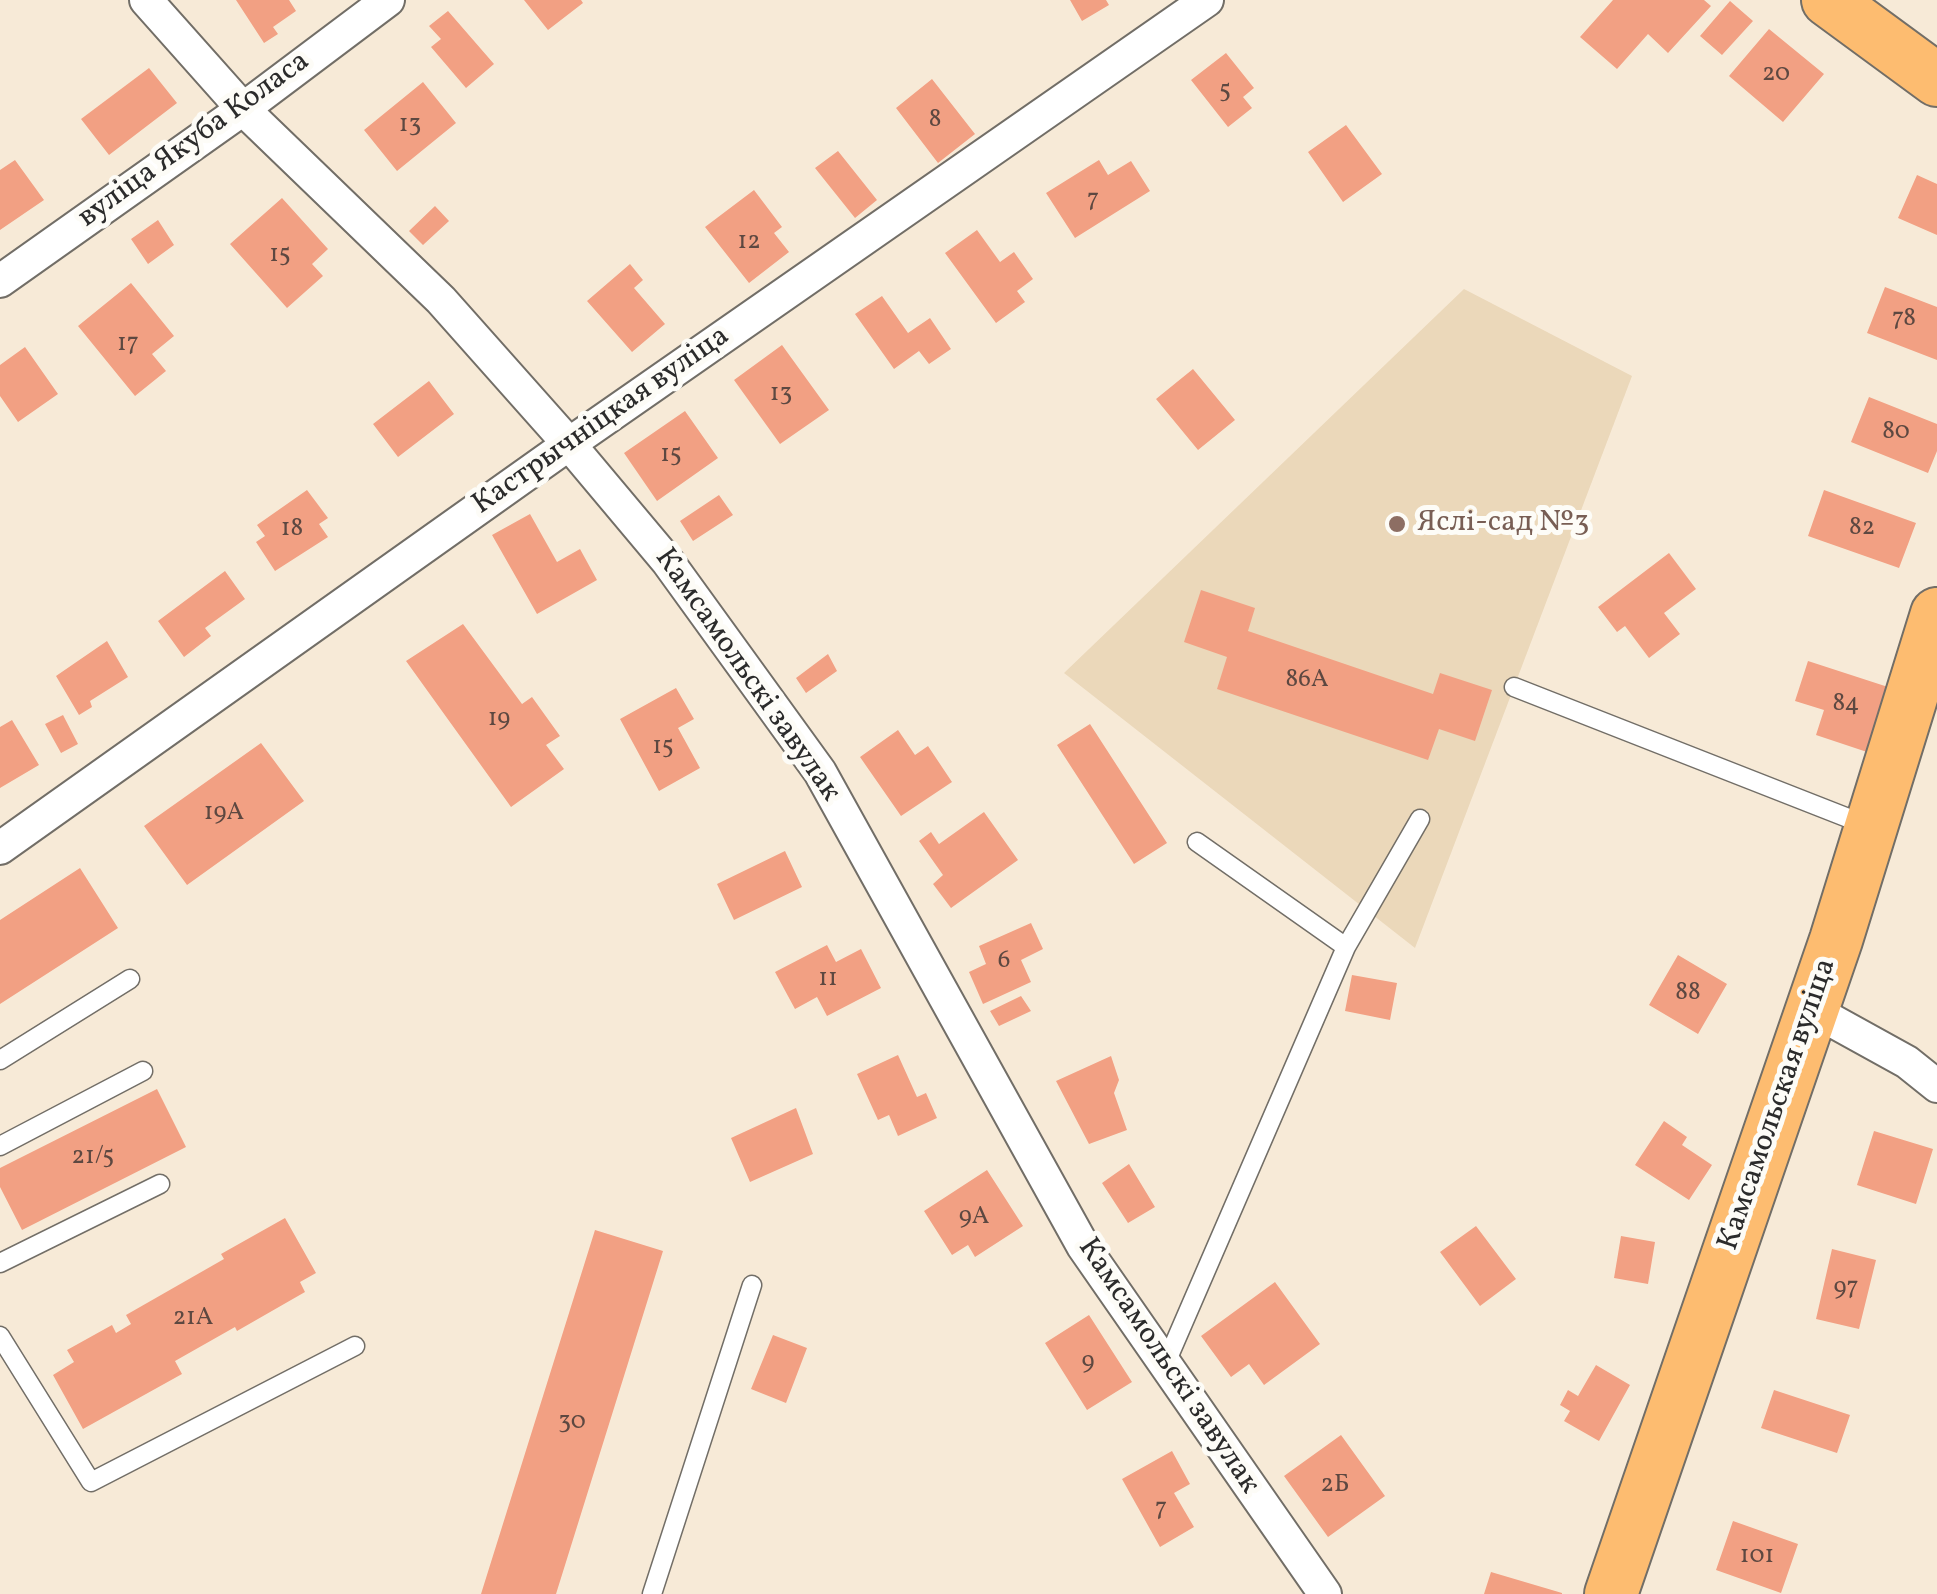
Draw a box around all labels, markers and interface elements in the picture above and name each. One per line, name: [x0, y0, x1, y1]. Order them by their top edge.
street label: вуліца Якуба Коласа: [72, 45, 318, 237]
house number: 20: [1762, 60, 1790, 90]
house number: 5: [1219, 77, 1231, 107]
house number: 8: [929, 106, 941, 136]
house number: 13: [399, 111, 421, 141]
house number: 7: [1087, 186, 1099, 216]
house number: 12: [737, 228, 761, 258]
house number: 15: [269, 241, 291, 271]
house number: 78: [1892, 305, 1916, 335]
street label: Кастрычніцкая вуліца: [467, 320, 737, 524]
house number: 17: [117, 330, 139, 360]
house number: 13: [770, 380, 792, 410]
house number: 80: [1882, 418, 1910, 448]
house number: 15: [660, 441, 682, 471]
place label: Яслі-сад №3: [1417, 506, 1589, 542]
marker: Яслі-сад №3: [1386, 513, 1408, 535]
house number: 82: [1849, 514, 1875, 544]
house number: 18: [281, 515, 303, 545]
street label: Камсамольскі завулак: [645, 543, 847, 809]
house number: 86А: [1286, 666, 1328, 696]
house number: 84: [1833, 690, 1859, 720]
house number: 19: [488, 705, 510, 735]
house number: 15: [652, 733, 674, 763]
house number: 19А: [204, 799, 244, 829]
house number: 6: [998, 947, 1010, 977]
street label: Камсамольская вуліца: [1712, 955, 1846, 1255]
house number: 11: [818, 965, 838, 995]
house number: 88: [1675, 979, 1701, 1009]
house number: 21/5: [72, 1143, 114, 1173]
house number: 9А: [959, 1203, 989, 1233]
street label: Камсамольскі завулак: [1068, 1232, 1266, 1502]
house number: 97: [1833, 1274, 1859, 1304]
house number: 21А: [173, 1304, 213, 1334]
house number: 9: [1082, 1348, 1094, 1378]
house number: 30: [558, 1408, 586, 1438]
house number: 2Б: [1321, 1471, 1349, 1501]
house number: 7: [1155, 1495, 1167, 1525]
house number: 101: [1740, 1542, 1774, 1572]

